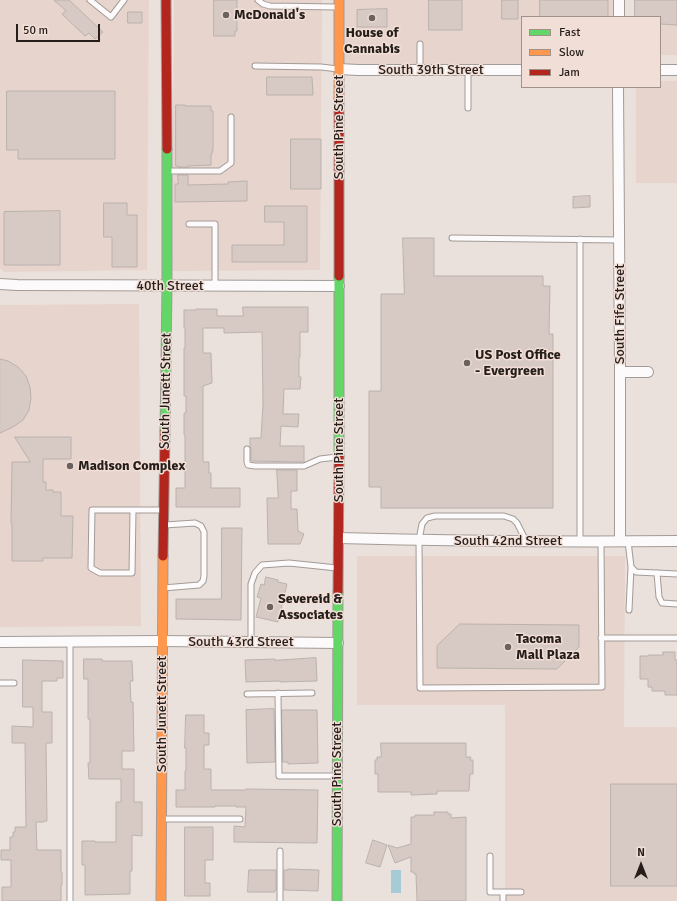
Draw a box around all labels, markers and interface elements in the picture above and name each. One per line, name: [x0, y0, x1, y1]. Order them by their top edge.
place label: McDonald's: [234, 7, 305, 23]
marker: McDonald's: [221, 10, 231, 20]
marker: House of Cannabis: [367, 13, 377, 23]
scale bar: [18, 16, 102, 42]
legend: [521, 16, 661, 88]
text: 50 m: [23, 23, 48, 38]
place label: House of Cannabis: [344, 25, 400, 58]
text: Fast: [559, 25, 580, 40]
text: Slow: [559, 45, 584, 60]
street label: South 39th Street: [378, 62, 484, 78]
text: Jam: [559, 65, 580, 80]
street label: South Pine Street: [331, 75, 347, 179]
street label: South Fife Street: [612, 264, 628, 364]
street label: 40th Street: [136, 278, 204, 294]
street label: South Junett Street: [157, 333, 175, 449]
place label: US Post Office - Evergreen: [475, 347, 561, 380]
marker: US Post Office - Evergreen: [462, 358, 472, 368]
street label: South Pine Street: [331, 398, 347, 502]
place label: Madison Complex: [78, 458, 185, 474]
marker: Madison Complex: [65, 461, 75, 471]
street label: South 42nd Street: [454, 533, 562, 549]
place label: Severeid & Associates: [278, 591, 343, 624]
marker: Severeid & Associates: [265, 602, 275, 612]
place label: Tacoma Mall Plaza: [516, 631, 580, 664]
street label: South 43rd Street: [188, 634, 294, 650]
marker: Tacoma Mall Plaza: [503, 642, 513, 652]
street label: South Junett Street: [154, 656, 170, 772]
street label: South Pine Street: [329, 722, 345, 826]
north arrow: [621, 845, 661, 885]
text: N: [637, 846, 645, 859]

